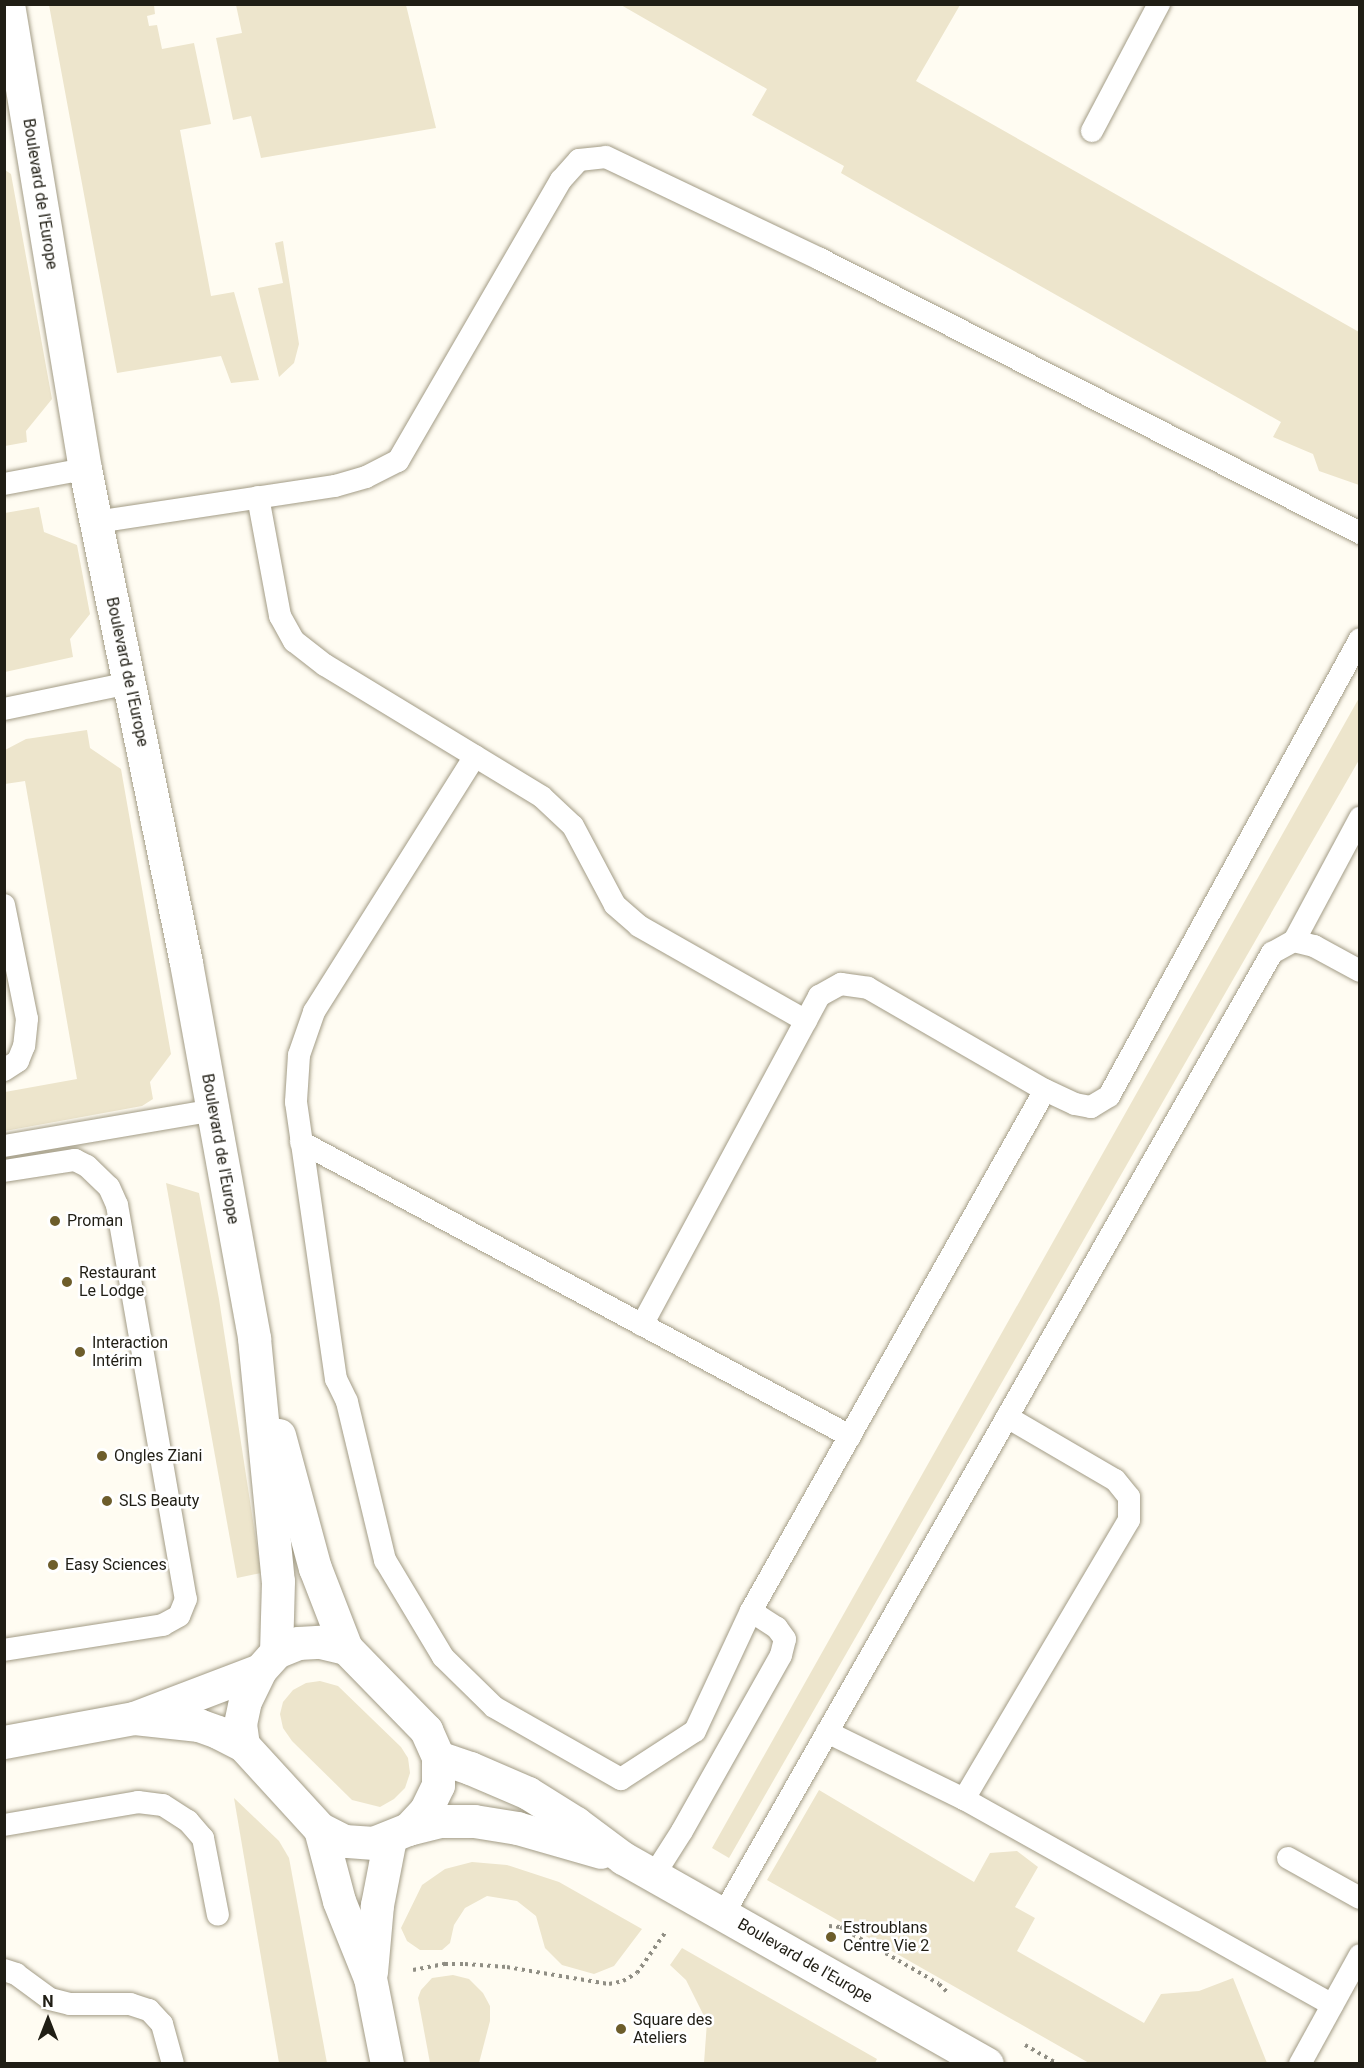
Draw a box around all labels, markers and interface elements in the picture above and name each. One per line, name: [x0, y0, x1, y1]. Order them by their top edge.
street label: Boulevard de l'Europe: [19, 117, 61, 271]
street label: Boulevard de l'Europe: [102, 595, 152, 749]
street label: Boulevard de l'Europe: [197, 1072, 243, 1226]
place label: Proman: [67, 1211, 123, 1231]
marker: Proman: [48, 1214, 62, 1228]
place label: Restaurant Le Lodge: [79, 1263, 156, 1301]
marker: Restaurant Le Lodge: [60, 1275, 74, 1289]
place label: Interaction Intérim: [92, 1333, 168, 1371]
marker: Interaction Intérim: [73, 1345, 87, 1359]
place label: Ongles Ziani: [114, 1446, 202, 1466]
marker: Ongles Ziani: [95, 1449, 109, 1463]
place label: SLS Beauty: [119, 1491, 199, 1511]
marker: SLS Beauty: [100, 1494, 114, 1508]
place label: Easy Sciences: [65, 1555, 167, 1575]
marker: Easy Sciences: [46, 1558, 60, 1572]
street label: Boulevard de l'Europe: [734, 1915, 876, 2007]
place label: Estroublans Centre Vie 2: [843, 1918, 929, 1956]
marker: Estroublans Centre Vie 2: [824, 1930, 838, 1944]
north arrow: [18, 1990, 78, 2050]
text: N: [42, 1992, 54, 2011]
place label: Square des Ateliers: [633, 2010, 713, 2048]
marker: Square des Ateliers: [614, 2022, 628, 2036]

